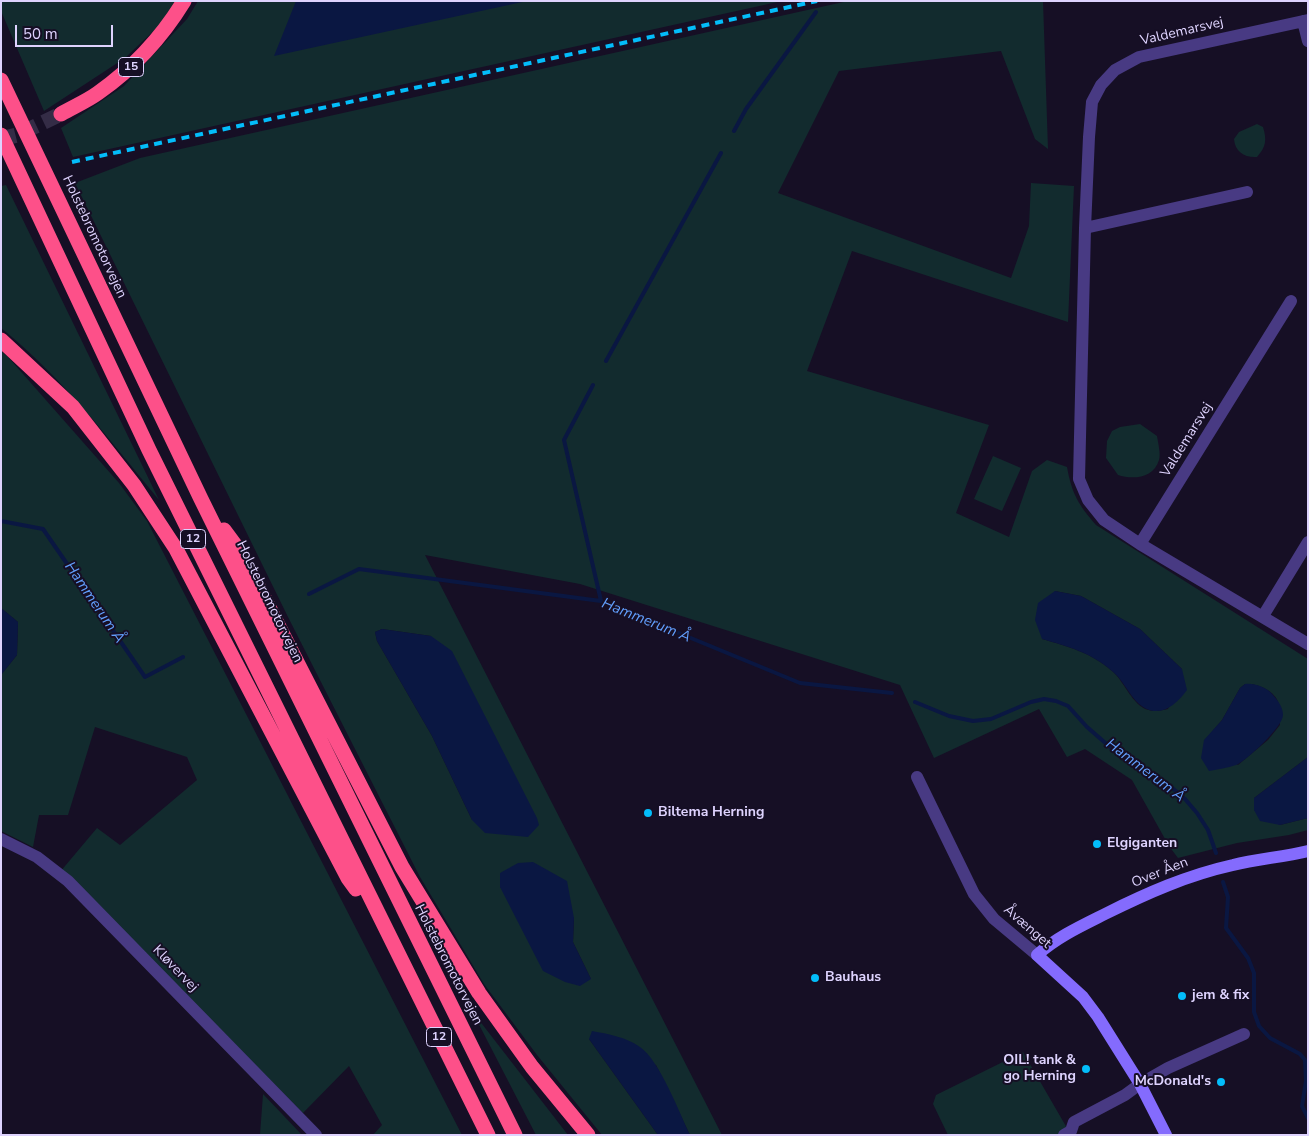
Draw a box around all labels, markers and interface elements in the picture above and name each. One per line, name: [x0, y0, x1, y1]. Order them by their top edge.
street label: Valdemarsvej: [1139, 14, 1225, 50]
scale bar: [18, 15, 115, 47]
text: 50 m: [23, 24, 58, 44]
road number: 15: [118, 58, 144, 76]
street label: Holstebromotorvejen: [58, 173, 130, 301]
street label: Valdemarsvej: [1157, 400, 1217, 480]
road number: 12: [180, 530, 206, 548]
street label: Holstebromotorvejen: [232, 538, 306, 666]
water label: Hammerum Å: [60, 559, 128, 647]
water label: Hammerum Å: [599, 595, 693, 647]
water label: Hammerum Å: [1102, 735, 1188, 807]
place label: Biltema Herning: [658, 805, 764, 821]
marker: Biltema Herning: [642, 807, 654, 819]
place label: Elgiganten: [1107, 836, 1177, 852]
marker: Elgiganten: [1091, 838, 1103, 850]
street label: Over Åen: [1129, 854, 1191, 892]
street label: Holstebromotorvejen: [410, 902, 486, 1028]
street label: Åvænget: [1000, 902, 1054, 952]
street label: Kløvervej: [149, 942, 201, 996]
place label: Bauhaus: [825, 970, 881, 986]
marker: Bauhaus: [809, 972, 821, 984]
place label: jem & fix: [1192, 988, 1249, 1004]
marker: jem & fix: [1176, 990, 1188, 1002]
road number: 12: [426, 1028, 452, 1046]
place label: OIL! tank & go Herning: [1003, 1053, 1076, 1086]
marker: OIL! tank & go Herning: [1080, 1063, 1092, 1075]
place label: McDonald's: [1135, 1074, 1211, 1090]
marker: McDonald's: [1215, 1076, 1227, 1088]

